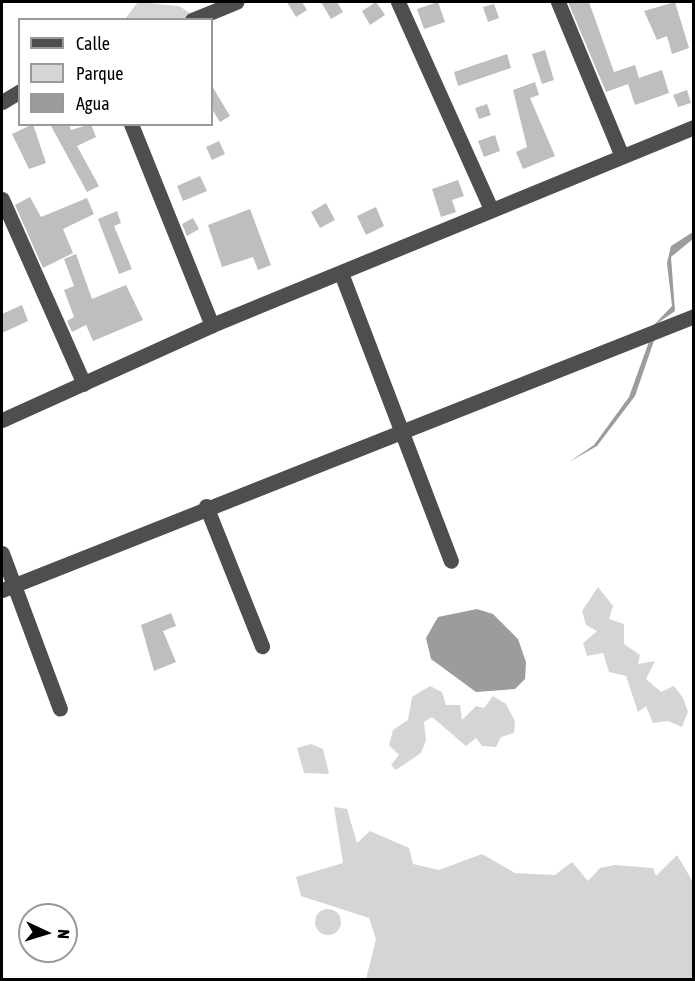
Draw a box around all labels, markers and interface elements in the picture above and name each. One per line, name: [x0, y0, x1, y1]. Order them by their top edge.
legend: [18, 18, 213, 126]
text: Calle: [76, 33, 110, 54]
text: Parque: [76, 63, 124, 84]
text: Agua: [76, 93, 110, 114]
north arrow: [18, 903, 78, 963]
text: N: [55, 929, 73, 939]

